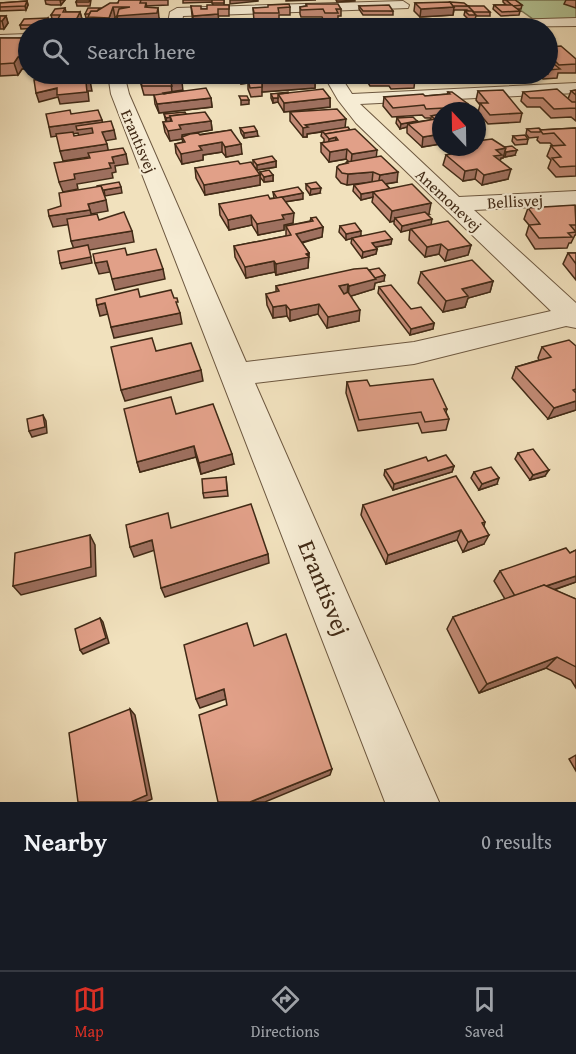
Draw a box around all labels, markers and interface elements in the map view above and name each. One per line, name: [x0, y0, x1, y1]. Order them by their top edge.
search box: [18, 18, 558, 84]
icon: search: [39, 35, 72, 68]
text: Search here: [87, 35, 196, 67]
north arrow: [432, 102, 486, 156]
street label: Erantisvej: [115, 105, 163, 177]
street label: Anemonevej: [410, 163, 488, 237]
street label: Bellisvej: [487, 188, 543, 214]
street label: Erantisvej: [289, 535, 360, 641]
text: Nearby: [24, 822, 107, 861]
text: 0 results: [481, 827, 552, 856]
tab: Map: [73, 983, 106, 1043]
tab: Directions: [251, 983, 320, 1043]
tab: Saved: [465, 983, 503, 1043]

